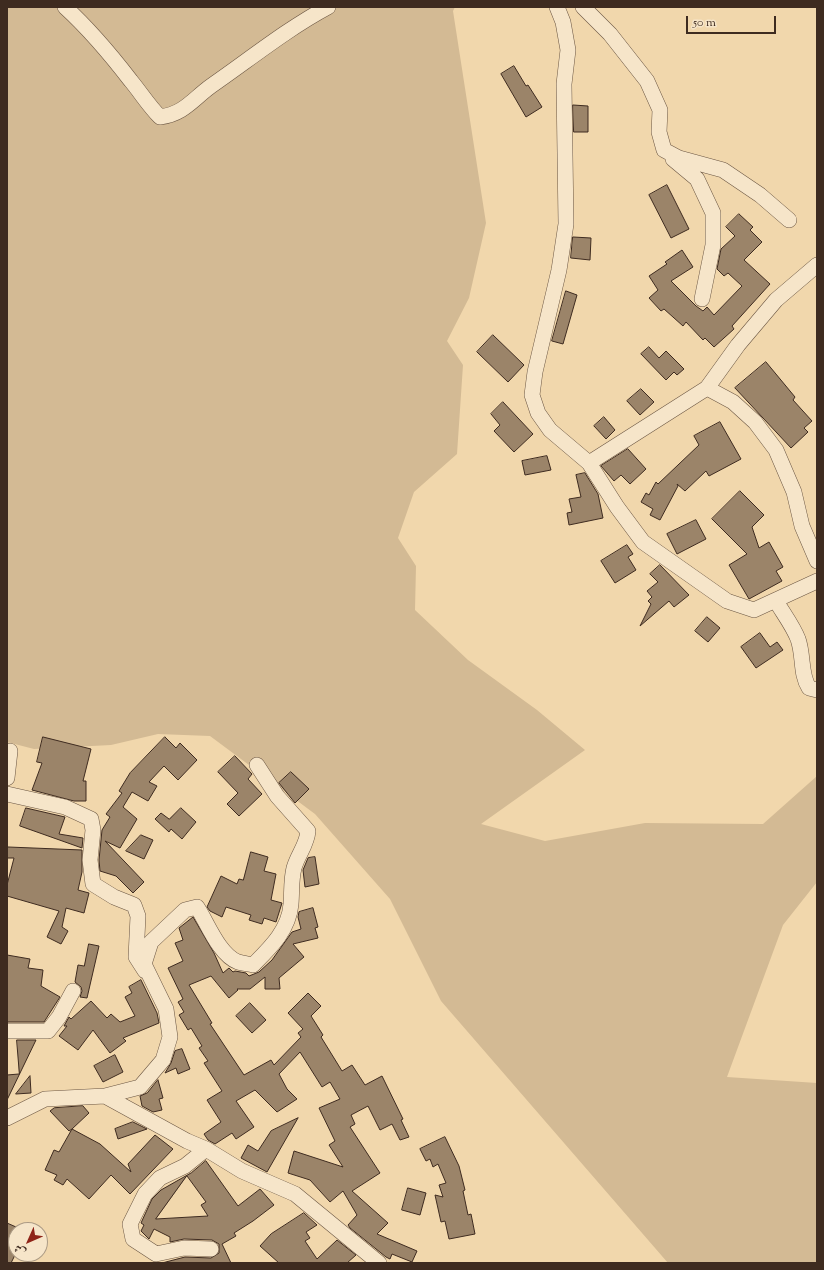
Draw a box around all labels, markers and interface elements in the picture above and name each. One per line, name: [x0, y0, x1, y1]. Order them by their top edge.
scale bar: [688, 8, 778, 34]
text: 50 m: [693, 14, 716, 32]
north arrow: [8, 1222, 48, 1262]
text: ش: [11, 1240, 30, 1259]

